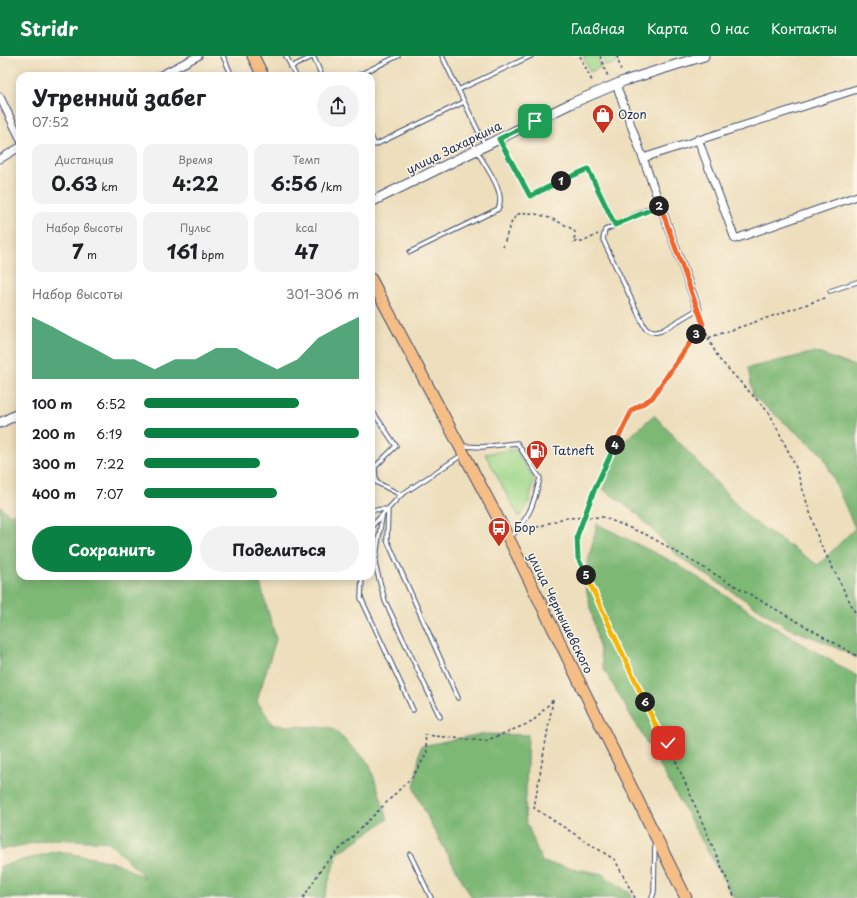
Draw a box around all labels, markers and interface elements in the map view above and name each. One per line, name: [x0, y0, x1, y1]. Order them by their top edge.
text: Stridr: [20, 14, 78, 42]
text: Главная: [571, 18, 625, 39]
text: Карта: [647, 18, 688, 39]
text: О нас: [710, 18, 749, 39]
text: Контакты: [771, 18, 837, 39]
text: Утренний забег: [32, 80, 206, 113]
button: share: [317, 85, 359, 127]
shop icon: Ozon: [590, 102, 616, 135]
pin: [518, 104, 552, 138]
place label: Ozon: [618, 105, 647, 123]
icon: arrive: [524, 110, 546, 132]
text: 07:52: [32, 112, 69, 131]
street label: улица Захаркина: [403, 116, 505, 178]
text: Дистанция: [55, 151, 114, 168]
text: Время: [178, 151, 213, 168]
text: Темп: [293, 151, 320, 168]
text: 0.63: [51, 168, 98, 198]
text: 4:22: [172, 168, 219, 198]
text: 6:56: [271, 168, 318, 198]
pin: 1: [551, 171, 571, 191]
text: 1: [558, 172, 564, 189]
text: km: [98, 178, 118, 195]
text: /km: [318, 178, 342, 195]
pin: 2: [649, 196, 669, 216]
text: 2: [655, 197, 663, 214]
text: Набор высоты: [46, 219, 123, 236]
text: Пульс: [180, 219, 211, 236]
text: kcal: [296, 219, 317, 236]
text: 7: [72, 236, 83, 266]
text: 161: [167, 236, 198, 266]
text: 47: [295, 236, 318, 266]
text: m: [83, 246, 97, 263]
text: bpm: [198, 246, 224, 263]
text: Набор высоты: [32, 284, 123, 303]
text: 301–306 m: [286, 284, 359, 303]
pin: 3: [686, 324, 706, 344]
text: 3: [692, 325, 700, 342]
text: 100 m: [32, 394, 73, 413]
text: 6:52: [96, 394, 126, 413]
text: 200 m: [32, 424, 76, 443]
text: 6:19: [96, 424, 122, 443]
pin: 4: [605, 435, 625, 455]
text: 4: [611, 436, 619, 453]
fuel station icon: Tatneft: [524, 438, 550, 471]
place label: Tatneft: [552, 441, 595, 459]
text: 300 m: [32, 454, 76, 473]
text: 7:22: [96, 454, 124, 473]
text: 400 m: [32, 484, 76, 503]
text: 7:07: [96, 484, 123, 503]
bus stop icon: Бор: [486, 515, 512, 548]
place label: Бор: [514, 518, 536, 536]
button: Сохранить: [32, 526, 192, 572]
button: Поделиться: [200, 526, 359, 572]
street label: улица Чернышевского: [524, 549, 598, 677]
pin: 5: [576, 565, 596, 585]
text: 5: [582, 566, 590, 583]
pin: 6: [635, 692, 655, 712]
text: 6: [641, 693, 649, 710]
pin: [651, 726, 685, 760]
icon: check: [657, 732, 679, 754]

